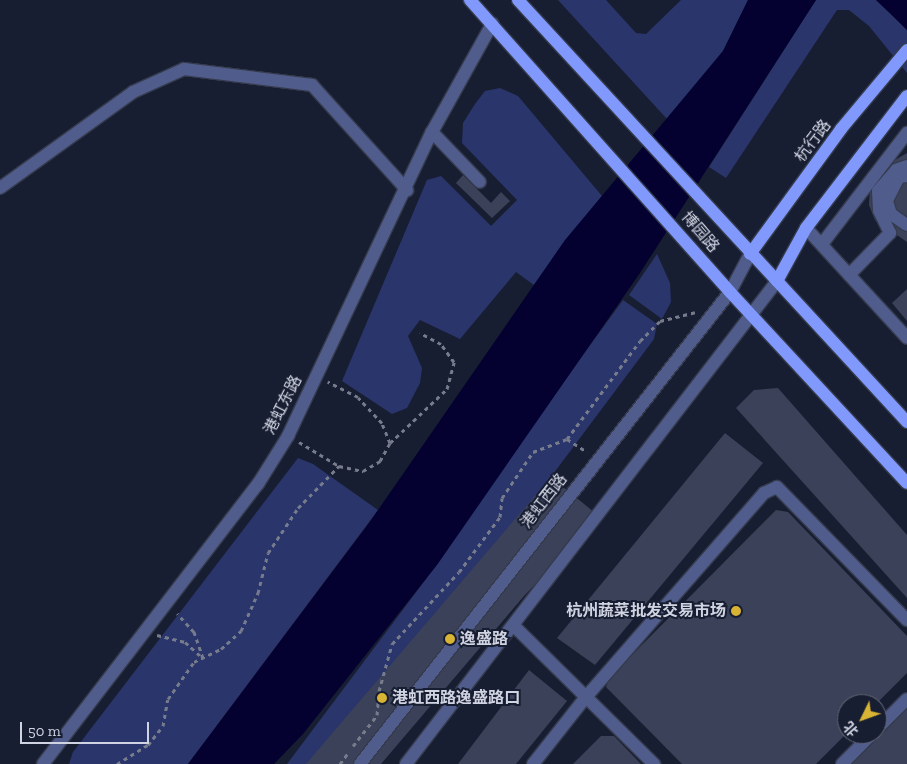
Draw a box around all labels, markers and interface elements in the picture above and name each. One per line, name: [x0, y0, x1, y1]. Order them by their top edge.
street label: 杭行路: [791, 116, 835, 166]
street label: 博园路: [677, 208, 723, 256]
street label: 港虹东路: [260, 372, 306, 438]
street label: 港虹西路: [517, 470, 571, 532]
place label: 杭州蔬菜批发交易市场: [566, 601, 726, 621]
marker: 杭州蔬菜批发交易市场: [730, 605, 742, 617]
place label: 逸盛路: [460, 629, 508, 649]
marker: 逸盛路: [444, 633, 456, 645]
place label: 港虹西路逸盛路口: [392, 688, 520, 708]
marker: 港虹西路逸盛路口: [376, 692, 388, 704]
north arrow: [837, 694, 887, 744]
scale bar: [22, 712, 151, 744]
text: 北: [840, 718, 862, 740]
text: 50 m: [28, 722, 61, 740]

